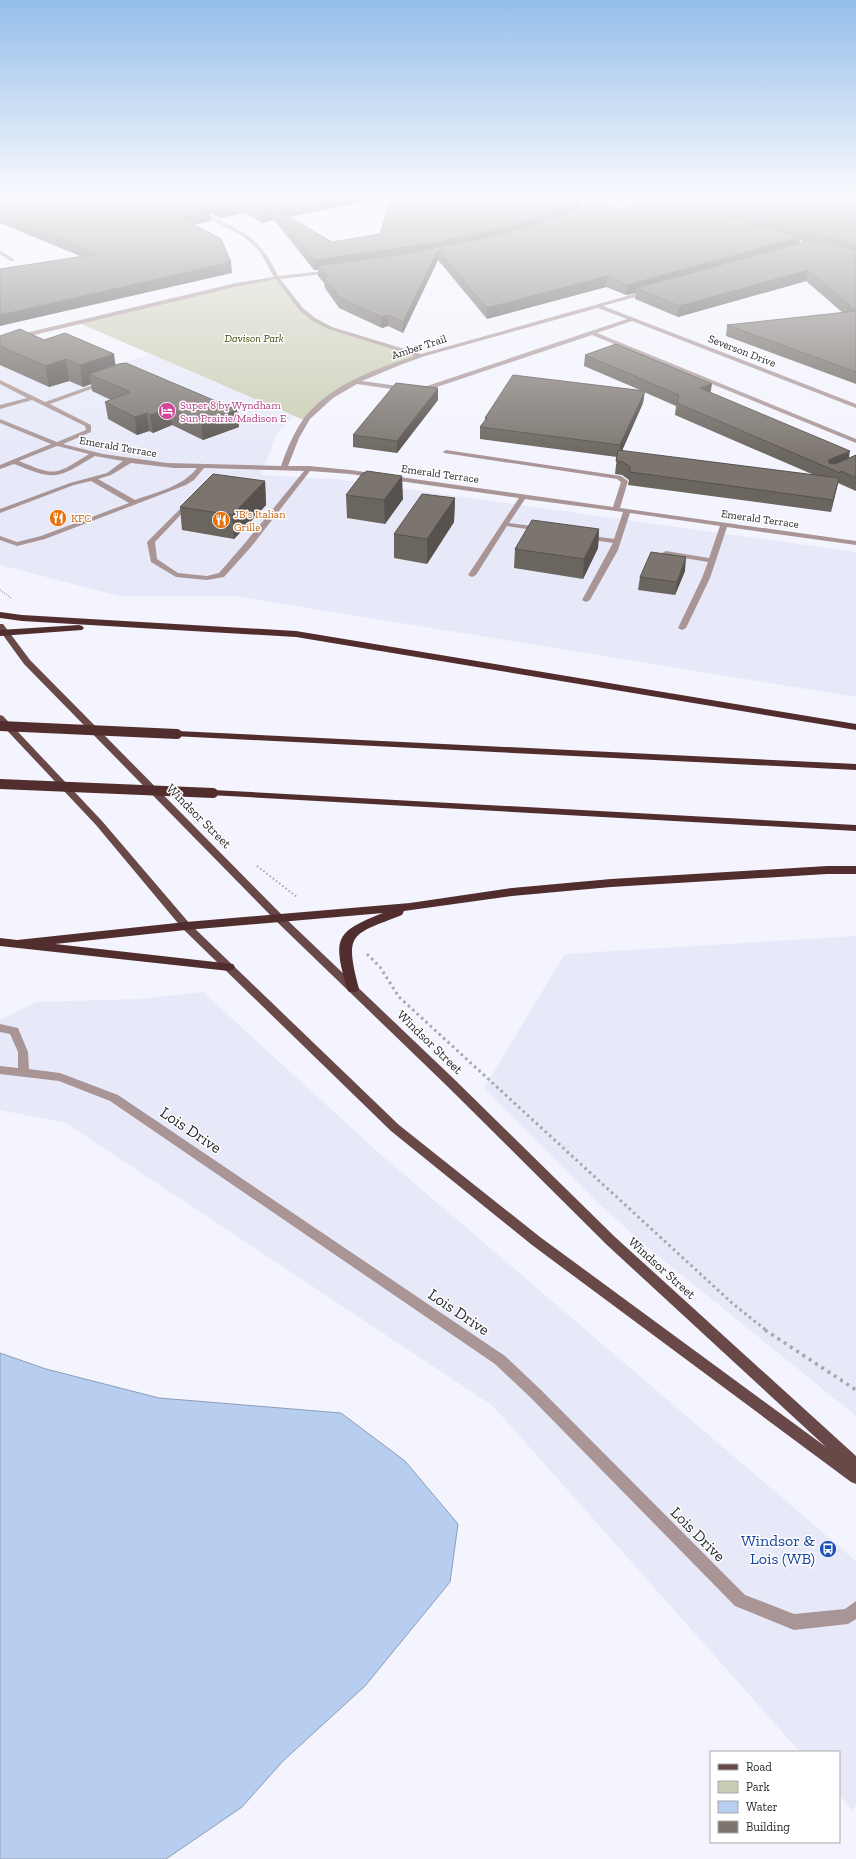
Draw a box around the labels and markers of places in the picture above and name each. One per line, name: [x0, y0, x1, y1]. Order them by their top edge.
place label: Super 8 by Wyndham Sun Prairie/Madison E: [180, 399, 287, 425]
hotel icon: Super 8 by Wyndham Sun Prairie/Madison E: [157, 401, 177, 421]
restaurant icon: KFC: [48, 508, 68, 528]
place label: JB's Italian Grille: [234, 508, 286, 534]
restaurant icon: JB's Italian Grille: [211, 510, 231, 530]
place label: KFC: [71, 512, 91, 525]
place label: Windsor & Lois (WB): [741, 1531, 815, 1568]
bus stop icon: Windsor & Lois (WB): [818, 1539, 838, 1559]

